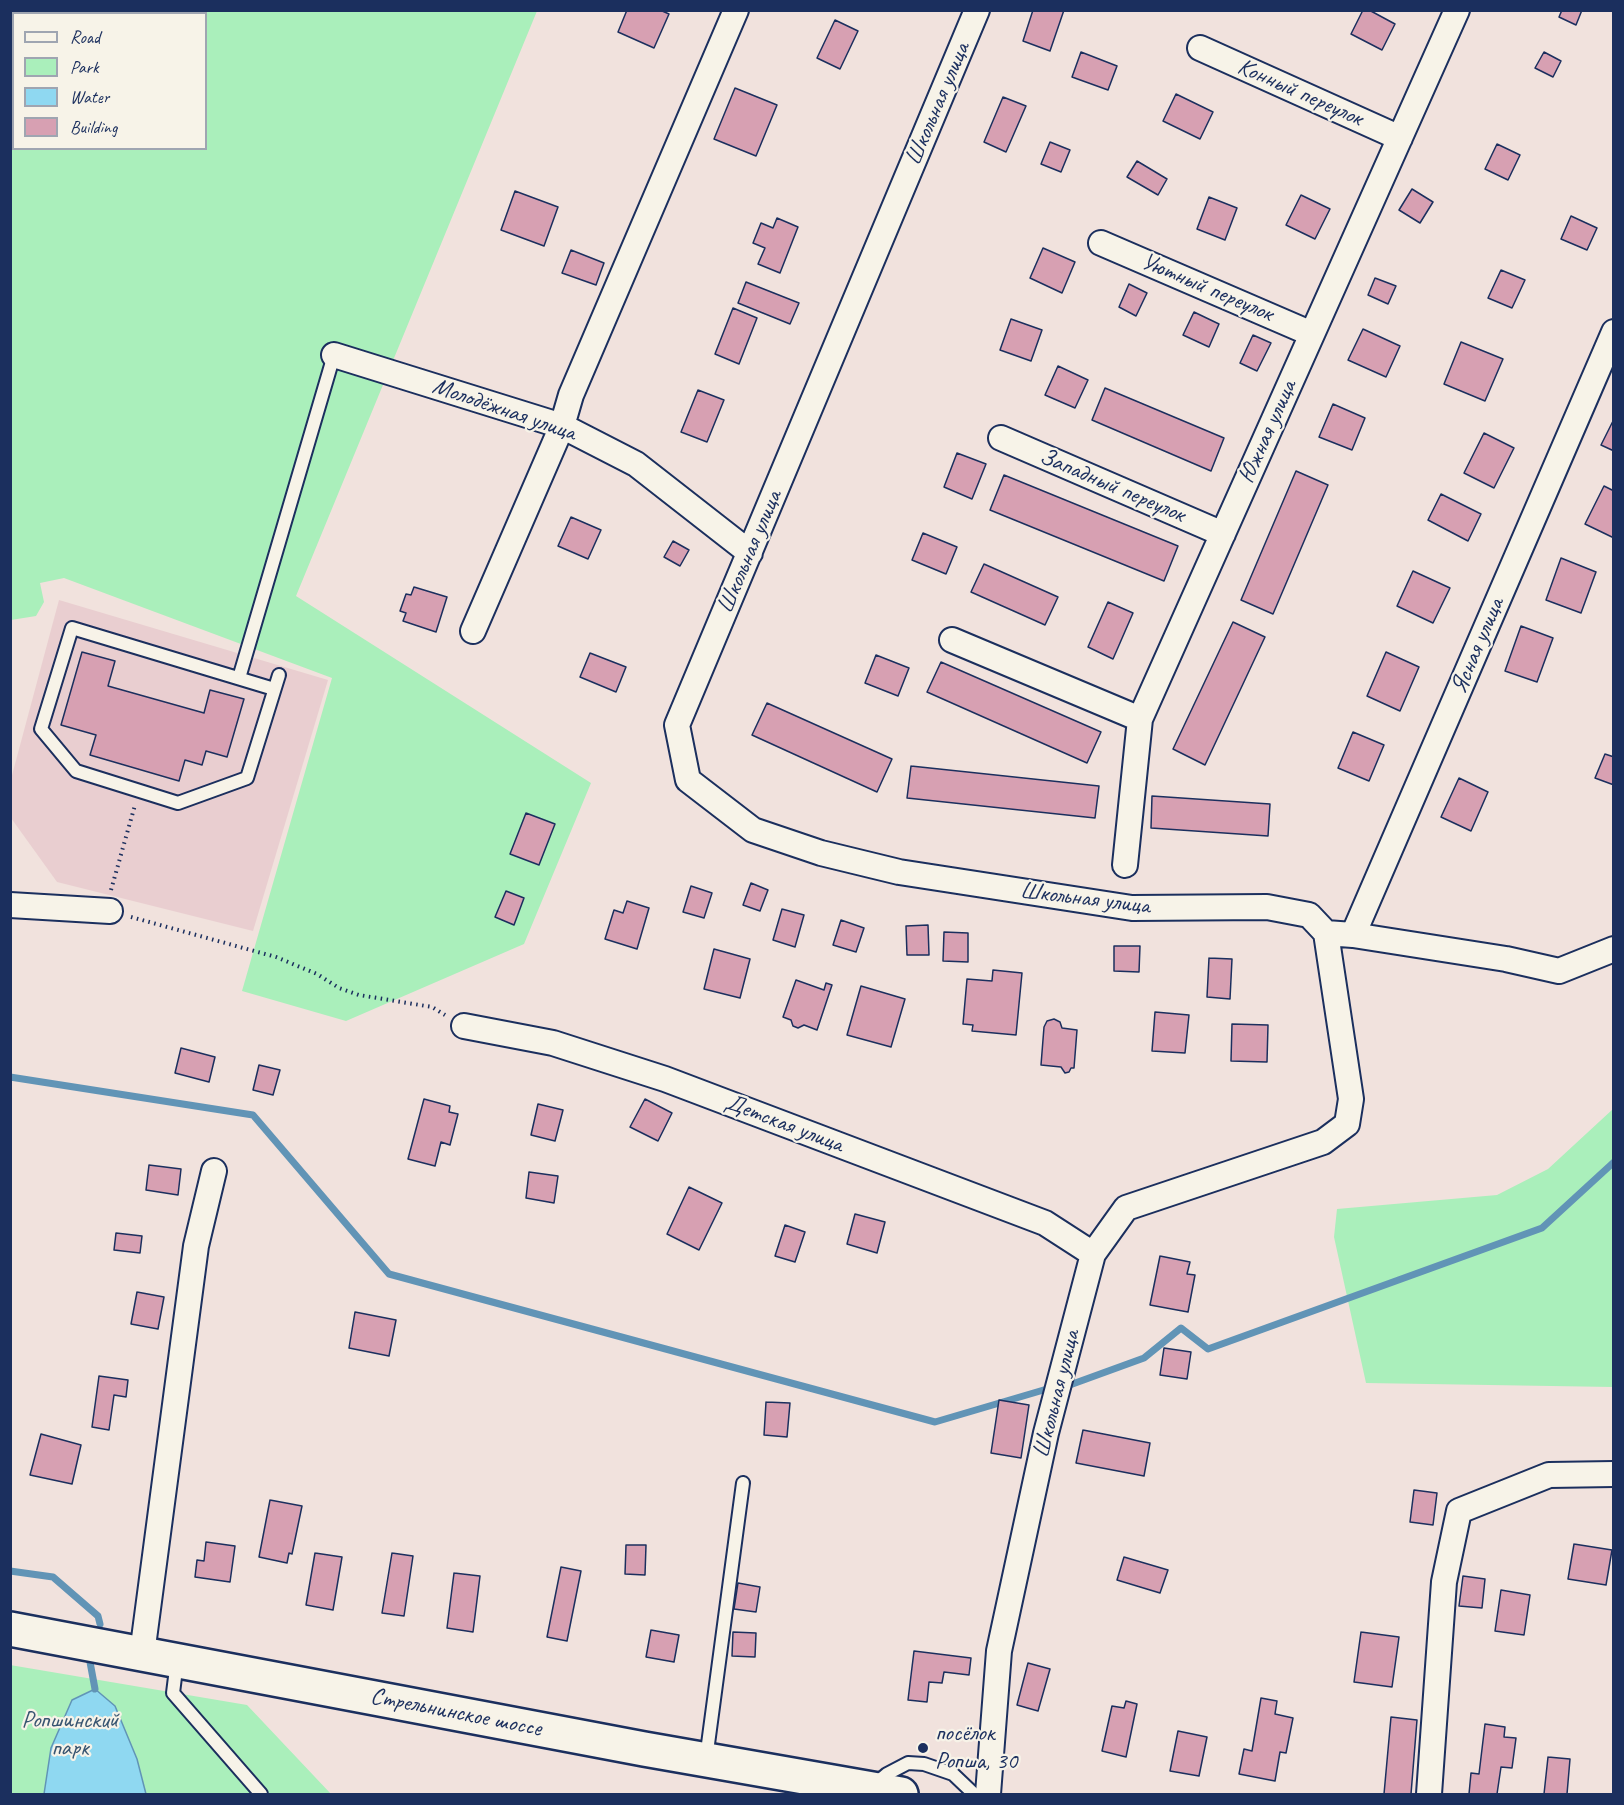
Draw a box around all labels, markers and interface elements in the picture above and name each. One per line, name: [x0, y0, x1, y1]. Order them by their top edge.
legend: [12, 12, 207, 150]
text: Road: [70, 26, 100, 48]
street label: Школьная улица: [899, 38, 977, 170]
street label: Конный переулок: [1233, 53, 1367, 133]
text: Park: [70, 56, 99, 78]
text: Water: [70, 86, 109, 108]
text: Building: [70, 116, 117, 138]
street label: Уютный переулок: [1137, 247, 1277, 329]
street label: Молодёжная улица: [429, 372, 579, 448]
street label: Южная улица: [1233, 376, 1303, 488]
street label: Западный переулок: [1035, 442, 1189, 530]
street label: Школьная улица: [711, 486, 789, 618]
street label: Ясная улица: [1445, 594, 1511, 698]
street label: Школьная улица: [1019, 877, 1151, 921]
street label: Детская улица: [721, 1088, 847, 1160]
street label: Школьная улица: [1027, 1327, 1087, 1461]
street label: Стрельнинское шоссе: [368, 1682, 544, 1744]
park label: Ропшинский парк: [21, 1707, 119, 1763]
place label: посёлок Ропша, 30: [935, 1720, 1017, 1776]
marker: посёлок Ропша, 30: [916, 1741, 930, 1755]

